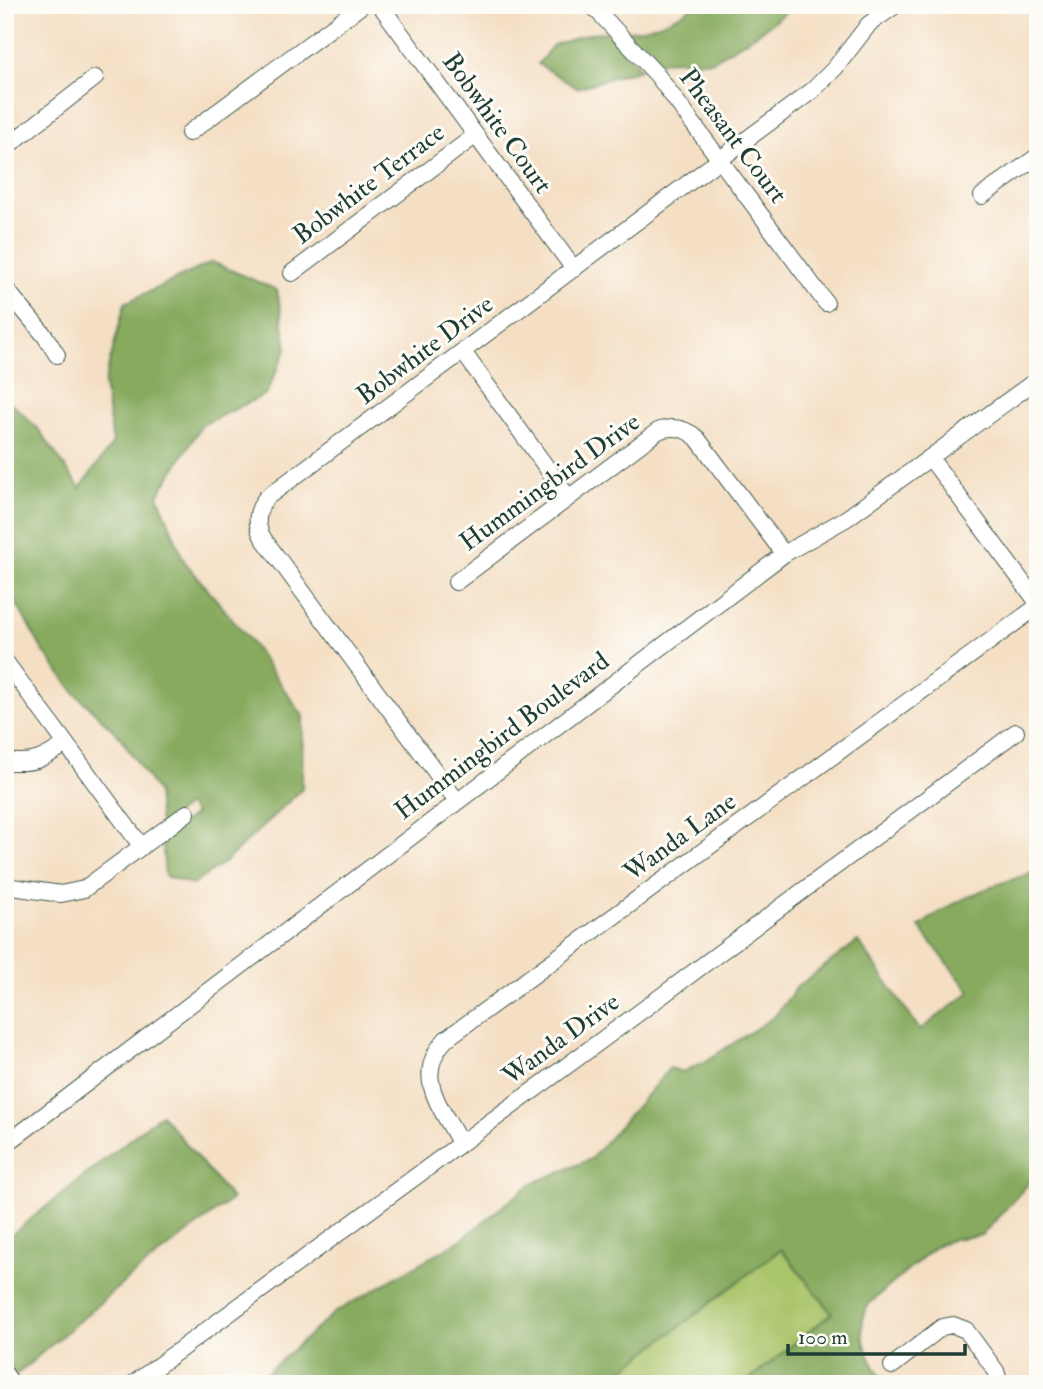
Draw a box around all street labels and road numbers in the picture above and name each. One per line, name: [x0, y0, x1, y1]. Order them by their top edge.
street label: Bobwhite Court: [435, 46, 559, 200]
street label: Pheasant Court: [672, 62, 794, 210]
street label: Bobwhite Terrace: [287, 117, 451, 251]
street label: Bobwhite Drive: [350, 288, 500, 412]
street label: Hummingbird Drive: [454, 406, 646, 558]
street label: Hummingbird Boulevard: [389, 645, 616, 827]
street label: Wanda Lane: [617, 785, 742, 889]
street label: Wanda Drive: [495, 986, 626, 1093]

